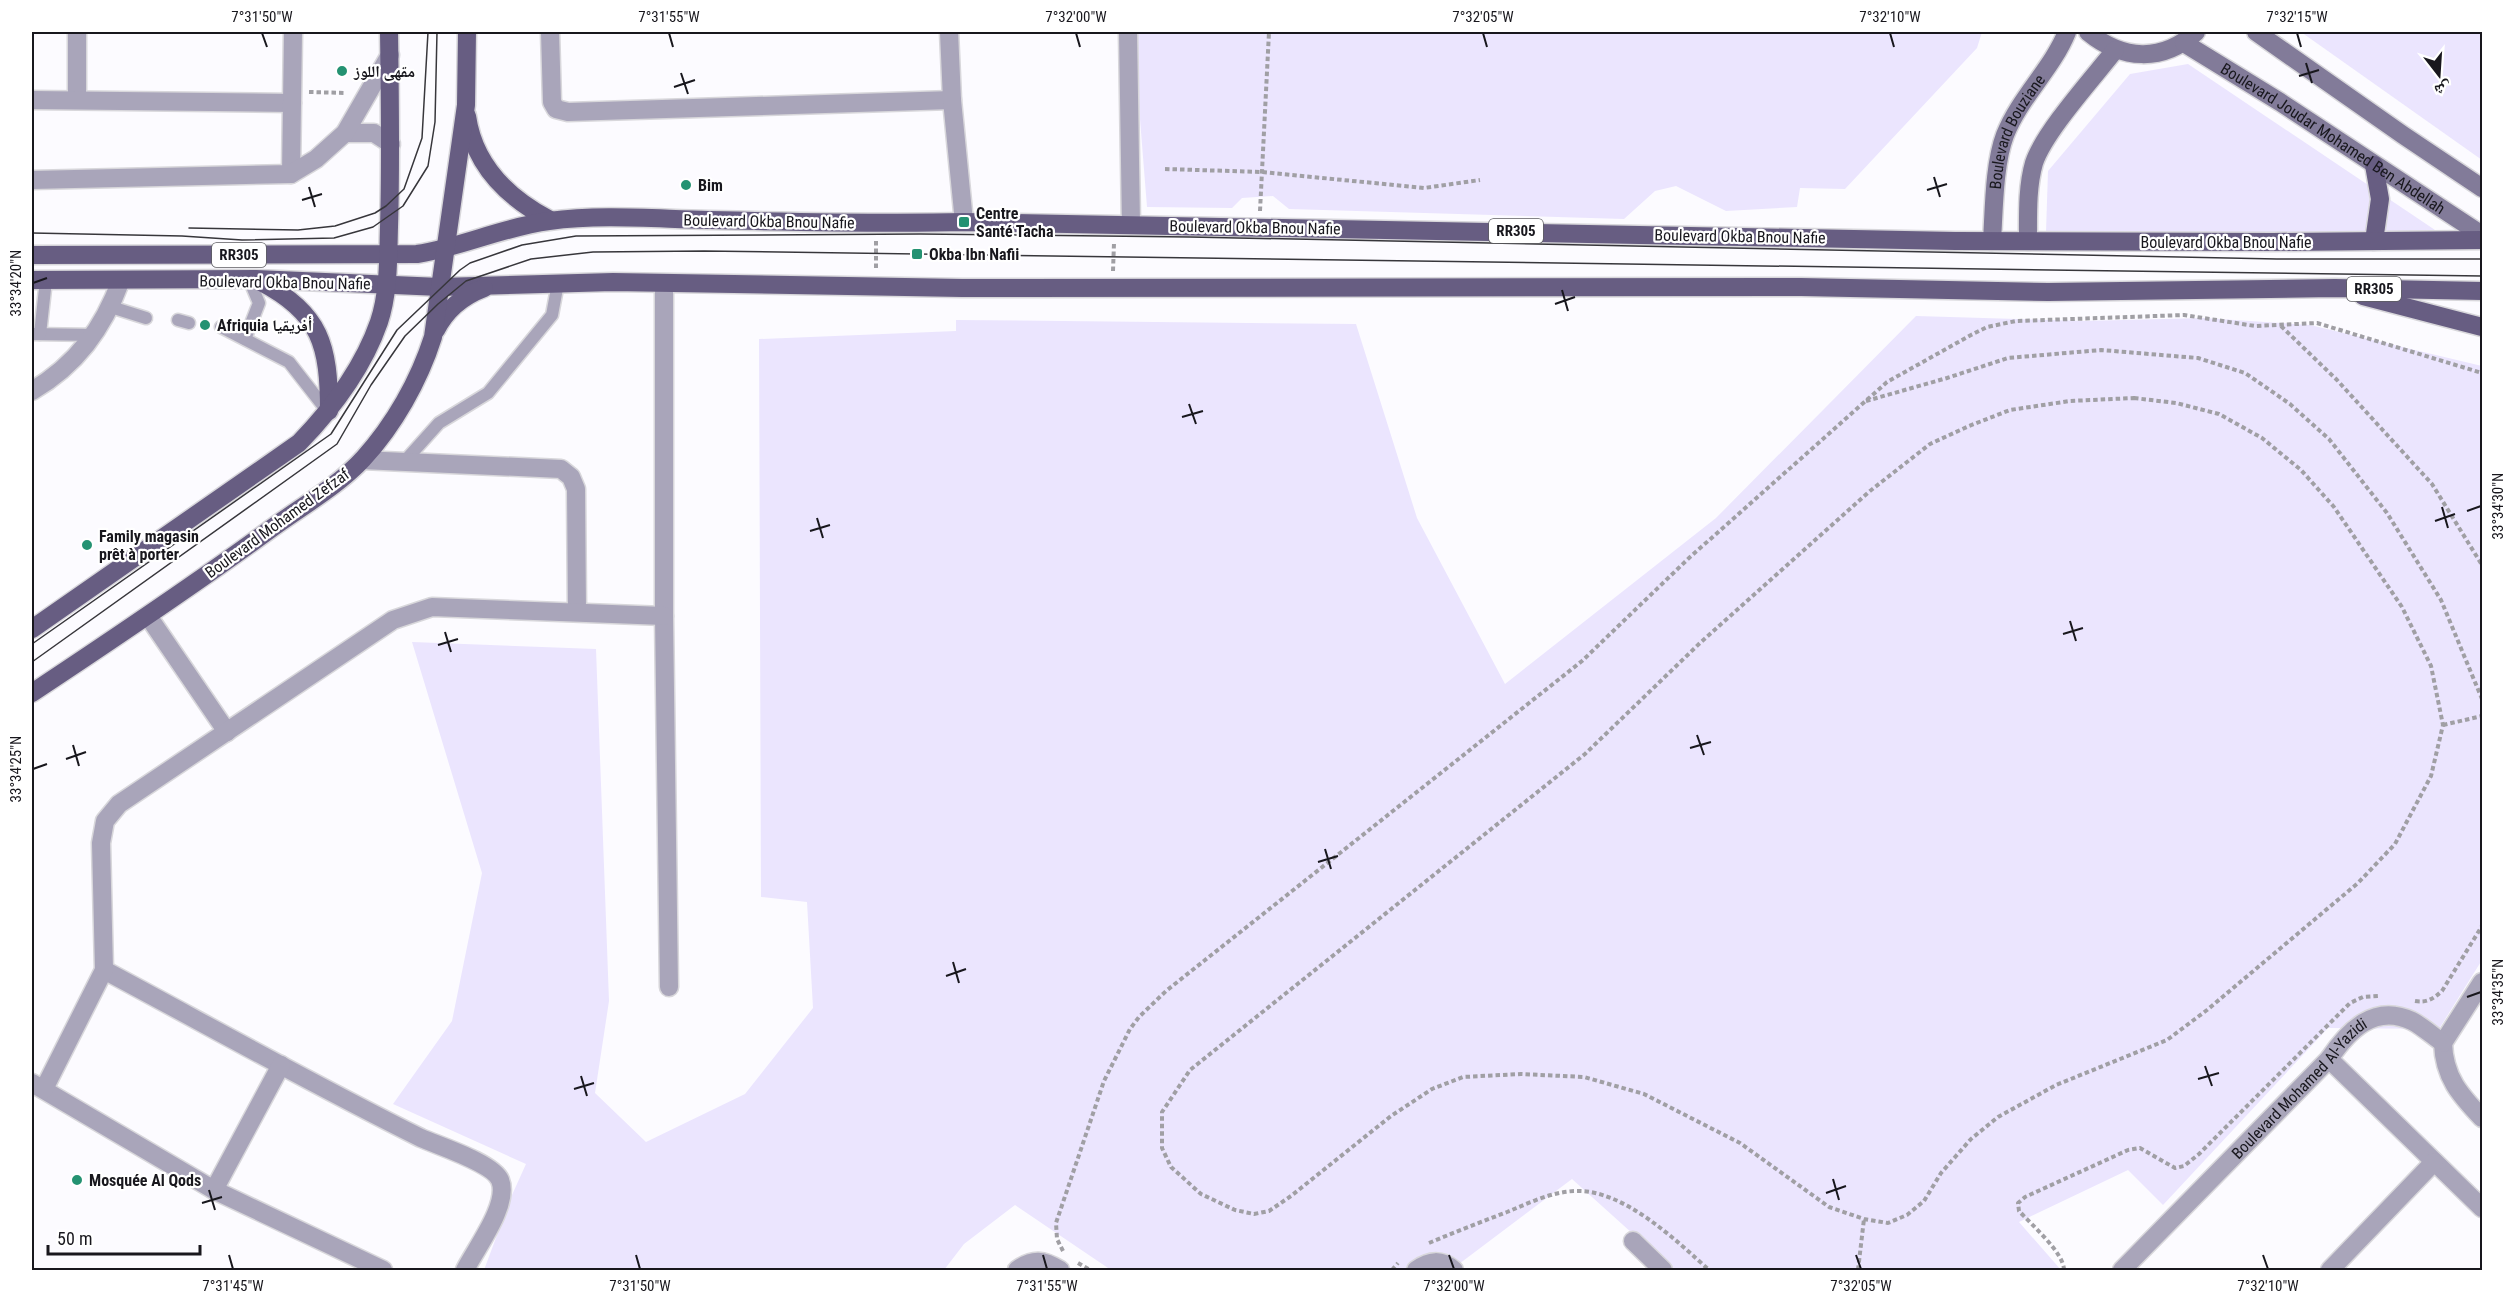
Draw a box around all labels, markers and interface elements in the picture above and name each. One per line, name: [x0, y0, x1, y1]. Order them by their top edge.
text: 7°31'50"W: [231, 8, 293, 26]
text: 7°31'55"W: [638, 8, 700, 26]
text: 7°32'00"W: [1045, 8, 1107, 26]
text: 7°32'05"W: [1452, 8, 1514, 26]
text: 7°32'10"W: [1859, 8, 1921, 26]
text: 7°32'15"W: [2266, 8, 2328, 26]
north arrow: [2409, 45, 2469, 105]
street label: Boulevard Joudar Mohamed Ben Abdellah: [2217, 59, 2449, 218]
place label: مقهى اللوز: [353, 62, 415, 81]
marker: مقهى اللوز: [335, 64, 349, 78]
street label: Boulevard Bouziane: [1986, 71, 2049, 190]
text: ش: [2432, 77, 2454, 100]
place label: Bim: [698, 176, 723, 195]
marker: Bim: [679, 178, 693, 192]
place label: Centre Santé Tacha: [976, 204, 1054, 241]
street label: Boulevard Okba Bnou Nafie: [683, 211, 855, 232]
marker: Centre Santé Tacha: [957, 215, 971, 229]
street label: Boulevard Okba Bnou Nafie: [1169, 217, 1341, 238]
road number: RR305: [1489, 219, 1543, 243]
street label: Boulevard Okba Bnou Nafie: [1654, 226, 1826, 247]
street label: Boulevard Okba Bnou Nafie: [2140, 233, 2312, 252]
road number: RR305: [212, 243, 266, 267]
place label: Okba Ibn Nafii: [929, 245, 1019, 264]
marker: Okba Ibn Nafii: [910, 247, 924, 261]
text: 33°34'20"N: [7, 250, 25, 316]
street label: Boulevard Okba Bnou Nafie: [199, 272, 371, 293]
road number: RR305: [2347, 277, 2401, 301]
place label: Afriquia أفريقيا: [217, 316, 312, 335]
marker: Afriquia أفريقيا: [198, 318, 212, 332]
street label: Boulevard Mohamed Zefzaf: [202, 465, 353, 582]
text: 33°34'30"N: [2489, 473, 2507, 539]
place label: Family magasin prêt à porter: [99, 527, 199, 564]
marker: Family magasin prêt à porter: [80, 538, 94, 552]
text: 33°34'25"N: [7, 736, 25, 802]
text: 33°34'35"N: [2489, 959, 2507, 1025]
street label: Boulevard Mohamed Al-Yazidi: [2228, 1014, 2370, 1163]
place label: Mosquée Al Qods: [89, 1171, 201, 1190]
marker: Mosquée Al Qods: [70, 1173, 84, 1187]
scale bar: [48, 1218, 200, 1256]
text: 50 m: [57, 1228, 92, 1249]
text: 7°31'45"W: [202, 1277, 264, 1295]
text: 7°31'50"W: [609, 1277, 671, 1295]
text: 7°31'55"W: [1016, 1277, 1078, 1295]
text: 7°32'00"W: [1423, 1277, 1485, 1295]
text: 7°32'05"W: [1830, 1277, 1892, 1295]
text: 7°32'10"W: [2237, 1277, 2299, 1295]

